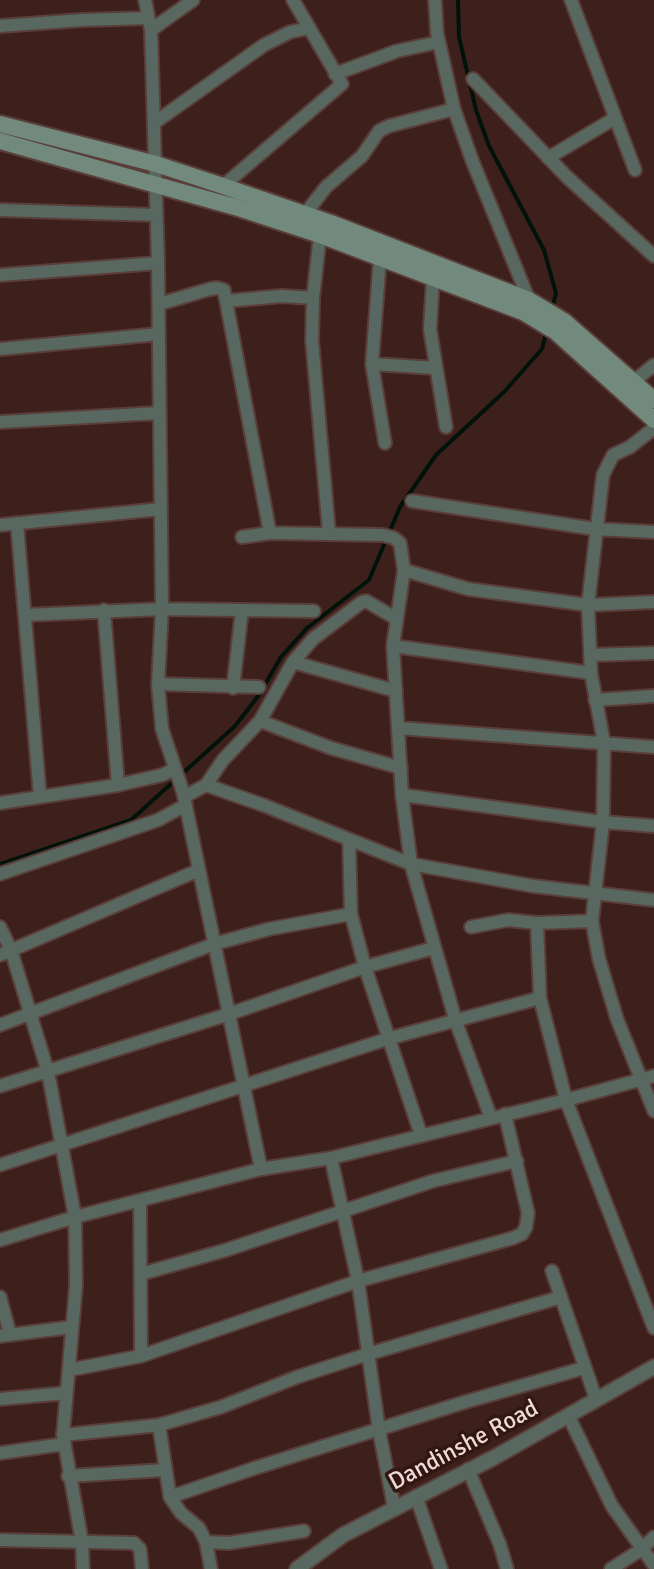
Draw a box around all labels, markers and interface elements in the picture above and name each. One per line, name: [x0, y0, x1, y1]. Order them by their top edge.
street label: Dandinshe Road: [384, 1395, 544, 1497]

